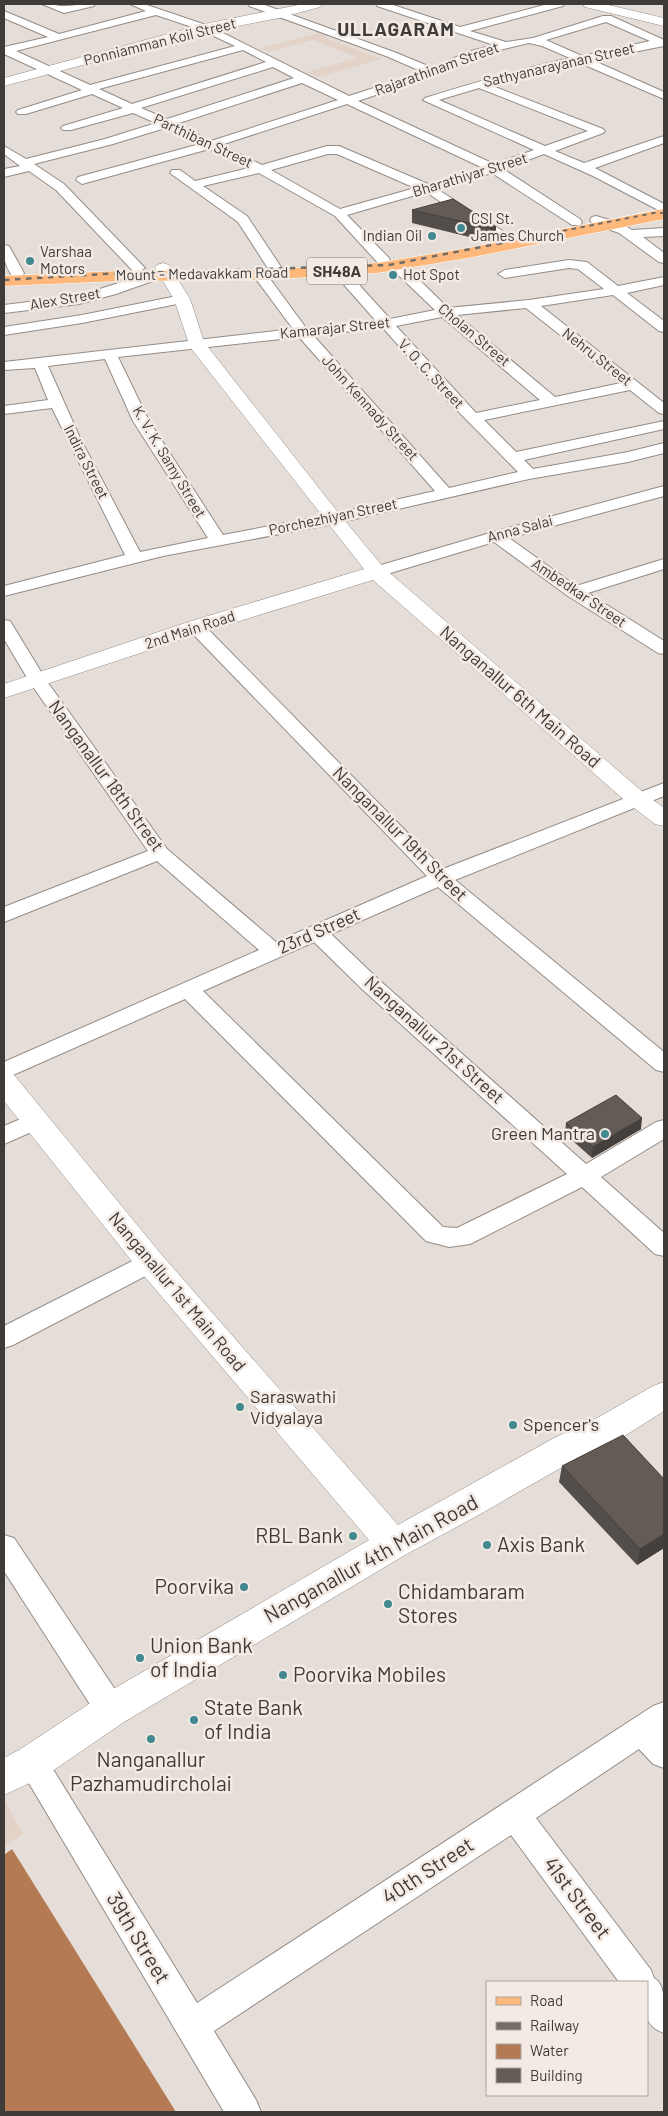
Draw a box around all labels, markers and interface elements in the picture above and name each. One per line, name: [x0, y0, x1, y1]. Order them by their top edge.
street label: Ponniamman Koil Street: [82, 13, 238, 69]
district label: ULLAGARAM: [337, 17, 455, 40]
street label: Rajarathinam Street: [372, 37, 501, 99]
street label: Sathyanarayanan Street: [481, 38, 636, 90]
street label: Parthiban Street: [151, 109, 256, 171]
street label: Bharathiyar Street: [410, 148, 529, 200]
place label: CSI St. James Church: [471, 209, 564, 244]
marker: CSI St. James Church: [455, 222, 467, 234]
place label: Indian Oil: [363, 226, 422, 244]
marker: Indian Oil: [426, 230, 438, 242]
place label: Varshaa Motors: [40, 242, 92, 277]
marker: Varshaa Motors: [24, 255, 36, 267]
road number: SH48A: [307, 258, 367, 284]
street label: Mount - Medavakkam Road: [116, 262, 288, 284]
place label: Hot Spot: [403, 265, 460, 283]
marker: Hot Spot: [387, 269, 399, 281]
street label: Alex Street: [28, 283, 102, 313]
street label: Cholan Street: [435, 299, 514, 370]
street label: Kamarajar Street: [279, 312, 391, 342]
street label: Nehru Street: [559, 323, 636, 389]
street label: V. O. C. Street: [395, 335, 469, 412]
street label: John Kennady Street: [319, 351, 423, 464]
street label: K. V. K. Samy Street: [129, 402, 210, 521]
street label: Indira Street: [60, 421, 113, 502]
street label: Porchezhiyan Street: [267, 494, 399, 538]
street label: Anna Salai: [485, 511, 555, 545]
street label: Ambedkar Street: [529, 554, 630, 630]
street label: 2nd Main Road: [142, 606, 237, 652]
street label: Nanganallur 6th Main Road: [436, 620, 606, 772]
street label: Nanganallur 18th Street: [45, 696, 169, 855]
street label: Nanganallur 19th Street: [329, 761, 473, 905]
street label: 23rd Street: [274, 902, 363, 958]
street label: Nanganallur 21st Street: [360, 971, 509, 1108]
place label: Green Mantra: [491, 1122, 595, 1144]
marker: Green Mantra: [599, 1128, 611, 1140]
street label: Nanganallur 1st Main Road: [105, 1207, 251, 1376]
place label: Saraswathi Vidyalaya: [250, 1385, 336, 1428]
marker: Saraswathi Vidyalaya: [234, 1401, 246, 1413]
place label: Spencer's: [523, 1413, 599, 1435]
marker: Spencer's: [507, 1419, 519, 1431]
street label: Nanganallur 4th Main Road: [259, 1488, 482, 1627]
place label: RBL Bank: [255, 1522, 343, 1547]
marker: RBL Bank: [347, 1530, 359, 1542]
place label: Axis Bank: [497, 1531, 585, 1556]
marker: Axis Bank: [481, 1539, 493, 1551]
place label: Poorvika: [154, 1573, 234, 1598]
place label: Chidambaram Stores: [398, 1578, 525, 1627]
marker: Poorvika: [238, 1581, 250, 1593]
marker: Chidambaram Stores: [382, 1598, 394, 1610]
place label: Union Bank of India: [150, 1632, 253, 1681]
marker: Union Bank of India: [134, 1652, 146, 1664]
place label: Poorvika Mobiles: [293, 1661, 446, 1686]
marker: Poorvika Mobiles: [277, 1669, 289, 1681]
place label: State Bank of India: [204, 1694, 303, 1743]
marker: State Bank of India: [188, 1714, 200, 1726]
marker: Nanganallur Pazhamudircholai: [145, 1733, 157, 1745]
place label: Nanganallur Pazhamudircholai: [70, 1746, 232, 1795]
street label: 40th Street: [377, 1831, 478, 1909]
street label: 41st Street: [539, 1851, 617, 1943]
street label: 39th Street: [102, 1887, 176, 1987]
legend: [486, 1981, 648, 2096]
text: Road: [530, 1991, 563, 2009]
text: Railway: [530, 2016, 579, 2034]
text: Water: [530, 2041, 569, 2059]
text: Building: [530, 2066, 583, 2084]

